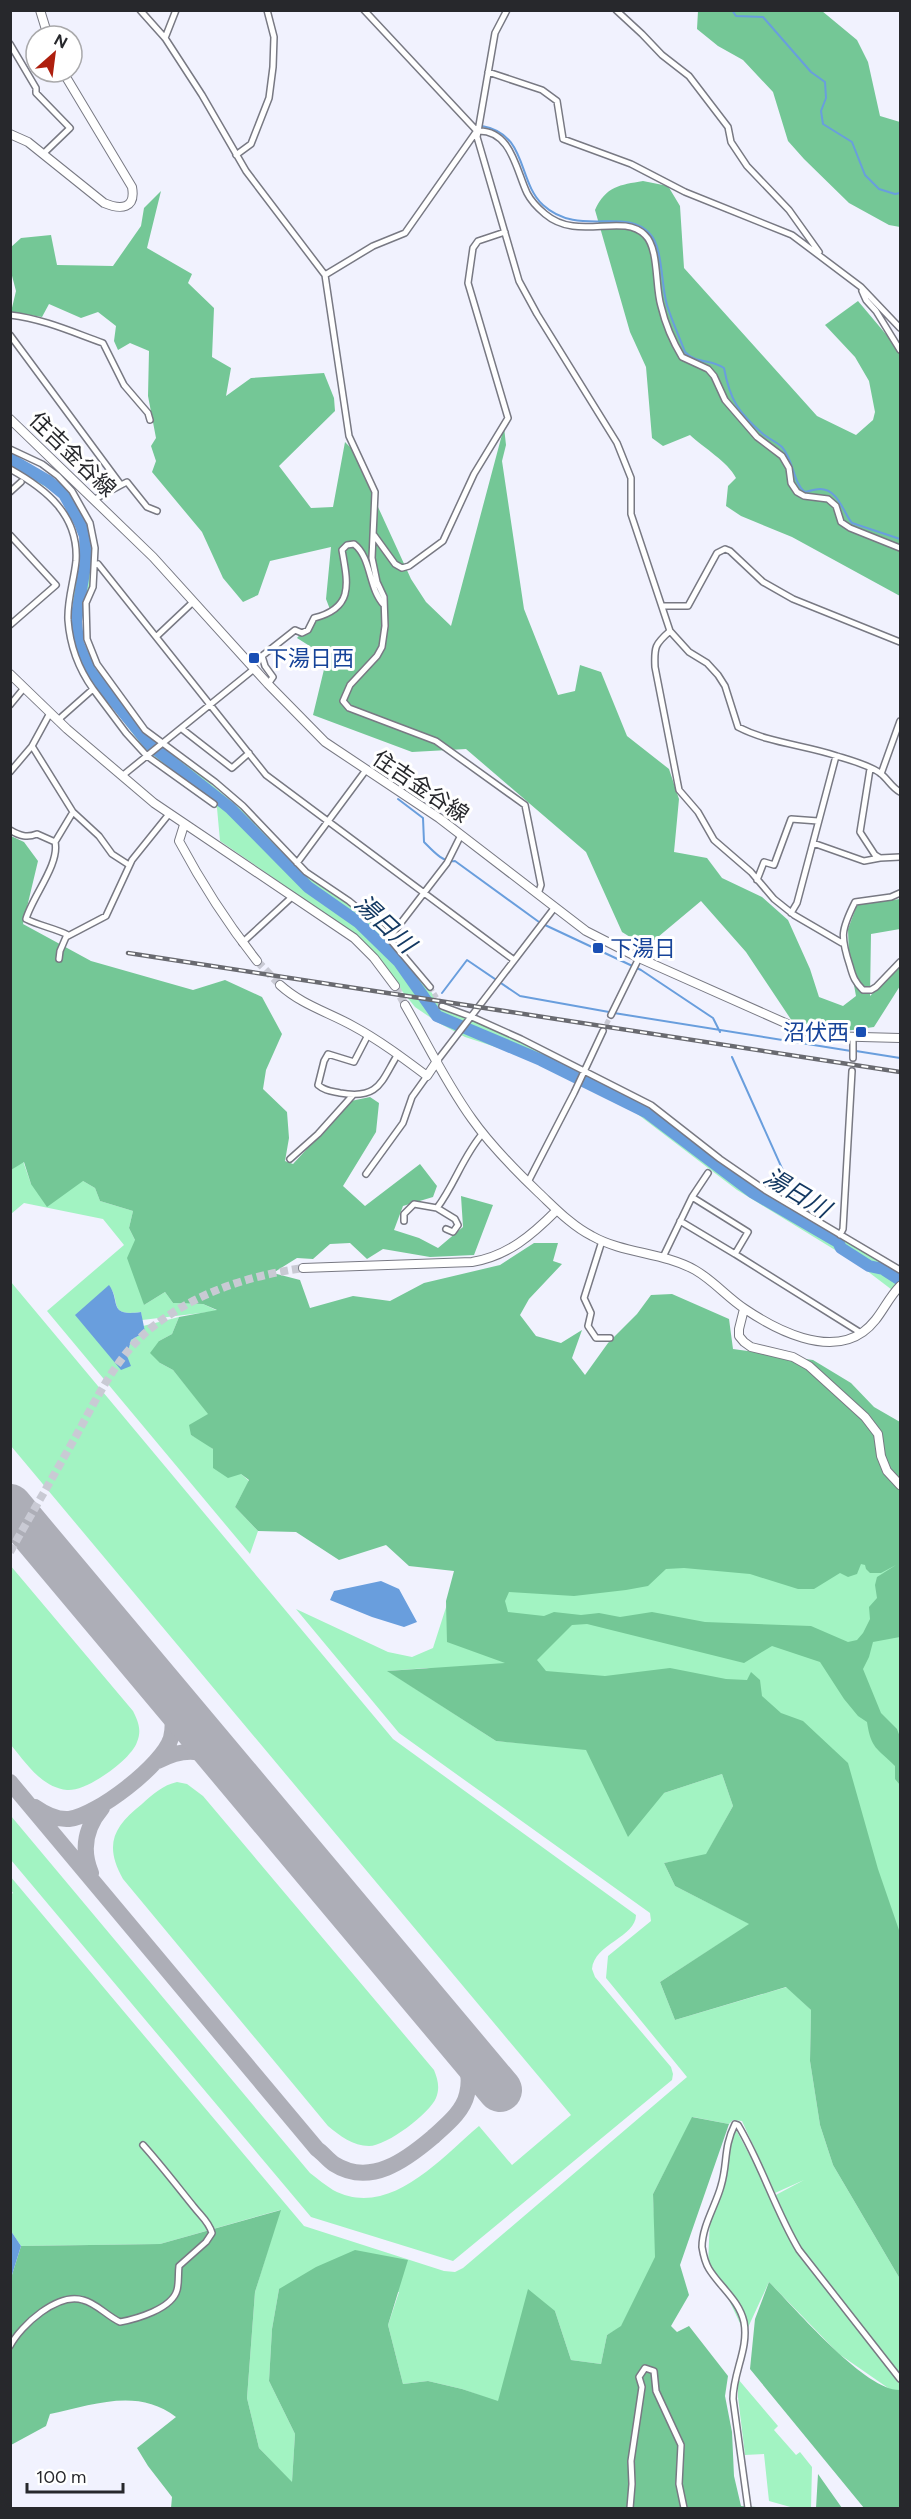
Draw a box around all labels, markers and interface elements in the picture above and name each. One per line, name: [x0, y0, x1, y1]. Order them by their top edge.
north arrow: [24, 24, 84, 84]
text: N: [51, 30, 71, 52]
street label: 住吉金谷線: [24, 406, 122, 502]
place label: 下湯日西: [266, 645, 354, 672]
marker: 下湯日西: [247, 651, 261, 665]
street label: 住吉金谷線: [368, 744, 474, 828]
water label: 湯日川: [349, 888, 424, 961]
place label: 下湯日: [610, 935, 676, 962]
marker: 下湯日: [591, 941, 605, 955]
place label: 沼伏西: [783, 1019, 849, 1046]
marker: 沼伏西: [854, 1025, 868, 1039]
water label: 湯日川: [759, 1162, 838, 1225]
scale bar: [27, 2456, 123, 2494]
text: 100 m: [36, 2466, 86, 2488]

